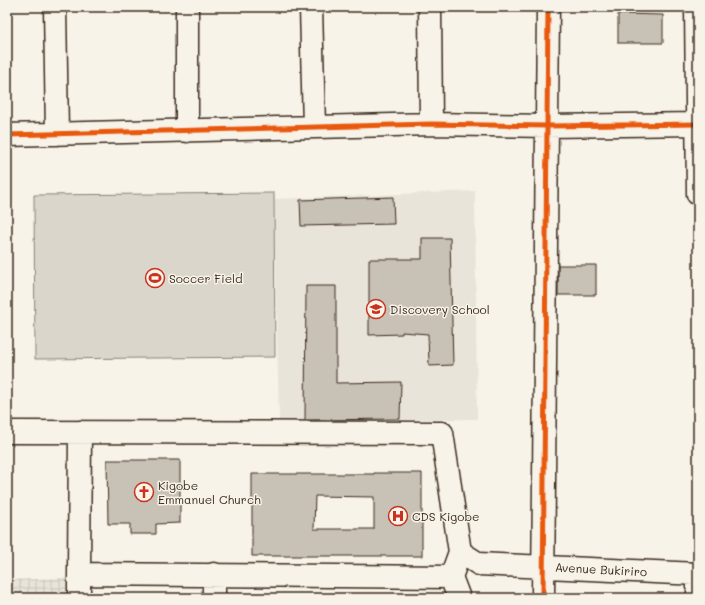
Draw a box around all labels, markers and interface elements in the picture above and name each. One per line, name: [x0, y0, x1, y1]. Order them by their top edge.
sports icon: Soccer Field: [144, 267, 166, 289]
place label: Soccer Field: [169, 270, 243, 286]
school or university icon: Discovery School: [365, 298, 387, 320]
place label: Discovery School: [390, 301, 490, 317]
place label: Kigobe Emmanuel Church: [158, 477, 261, 507]
church icon: Kigobe Emmanuel Church: [133, 481, 155, 503]
hospital icon: CDS Kigobe: [387, 505, 409, 527]
place label: CDS Kigobe: [412, 508, 480, 524]
street label: Avenue Bukiriro: [555, 559, 647, 579]

